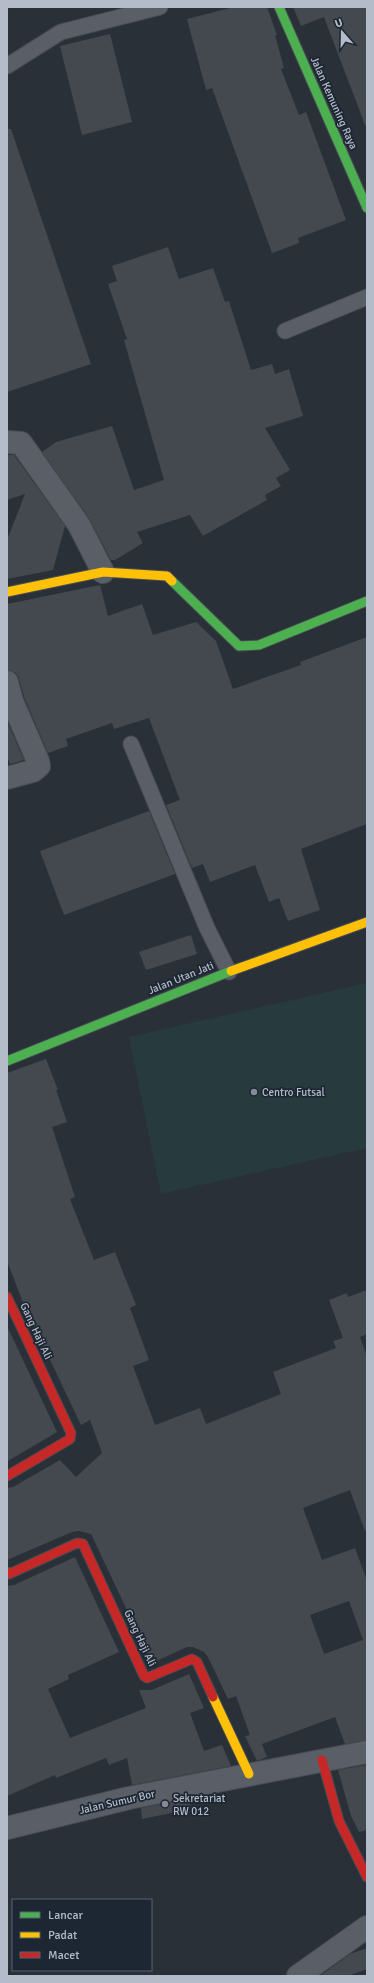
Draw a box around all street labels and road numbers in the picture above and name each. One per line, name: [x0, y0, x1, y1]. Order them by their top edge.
street label: Jalan Kemuning Raya: [308, 55, 360, 152]
street label: Jalan Utan Jati: [146, 959, 216, 997]
street label: Gang Haji Ali: [17, 1301, 55, 1361]
street label: Gang Haji Ali: [121, 1608, 159, 1668]
street label: Jalan Sumur Bor: [78, 1787, 156, 1817]

